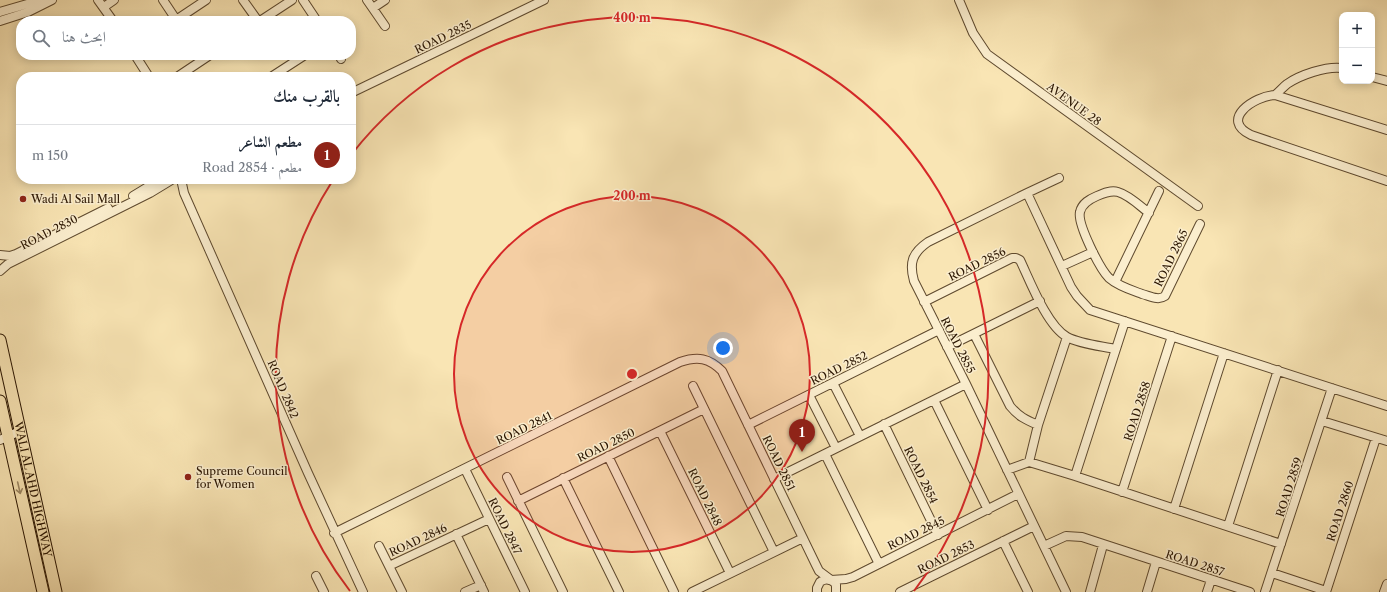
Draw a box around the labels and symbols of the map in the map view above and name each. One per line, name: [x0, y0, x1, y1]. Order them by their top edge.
text: 400 m: [613, 10, 651, 25]
street label: ROAD 2835: [412, 17, 474, 57]
street label: AVENUE 28: [1043, 79, 1104, 128]
text: 200 m: [613, 188, 651, 203]
place label: Wadi Al Sail Mall: [30, 192, 121, 206]
marker: Wadi Al Sail Mall: [18, 194, 28, 204]
street label: ROAD 2830: [18, 212, 80, 252]
street label: ROAD 2865: [1151, 227, 1191, 289]
street label: ROAD 2856: [946, 244, 1008, 284]
street label: ROAD 2855: [938, 314, 978, 376]
your location: [713, 338, 733, 358]
street label: ROAD 2852: [808, 348, 870, 388]
street label: ROAD 2842: [264, 358, 302, 420]
centre of rings: [625, 367, 639, 381]
street label: ROAD 2858: [1121, 379, 1153, 443]
street label: ROAD 2841: [494, 408, 555, 448]
street label: WALI AL AHD HIGHWAY: [11, 419, 55, 559]
pin: 1: [789, 419, 815, 452]
street label: ROAD 2850: [575, 425, 637, 465]
street label: ROAD 2851: [760, 433, 799, 493]
street label: ROAD 2854: [901, 444, 941, 506]
street label: ROAD 2859: [1273, 455, 1305, 519]
place label: Supreme Council for Women: [196, 464, 288, 491]
street label: ROAD 2848: [685, 466, 725, 528]
marker: Supreme Council for Women: [183, 472, 193, 482]
street label: ROAD 2860: [1324, 479, 1356, 543]
one-way arrow: [16, 481, 24, 494]
street label: ROAD 2847: [485, 495, 525, 557]
street label: ROAD 2845: [885, 513, 947, 553]
street label: ROAD 2846: [387, 520, 450, 560]
street label: ROAD 2853: [915, 537, 977, 577]
street label: ROAD 2857: [1164, 547, 1227, 579]

